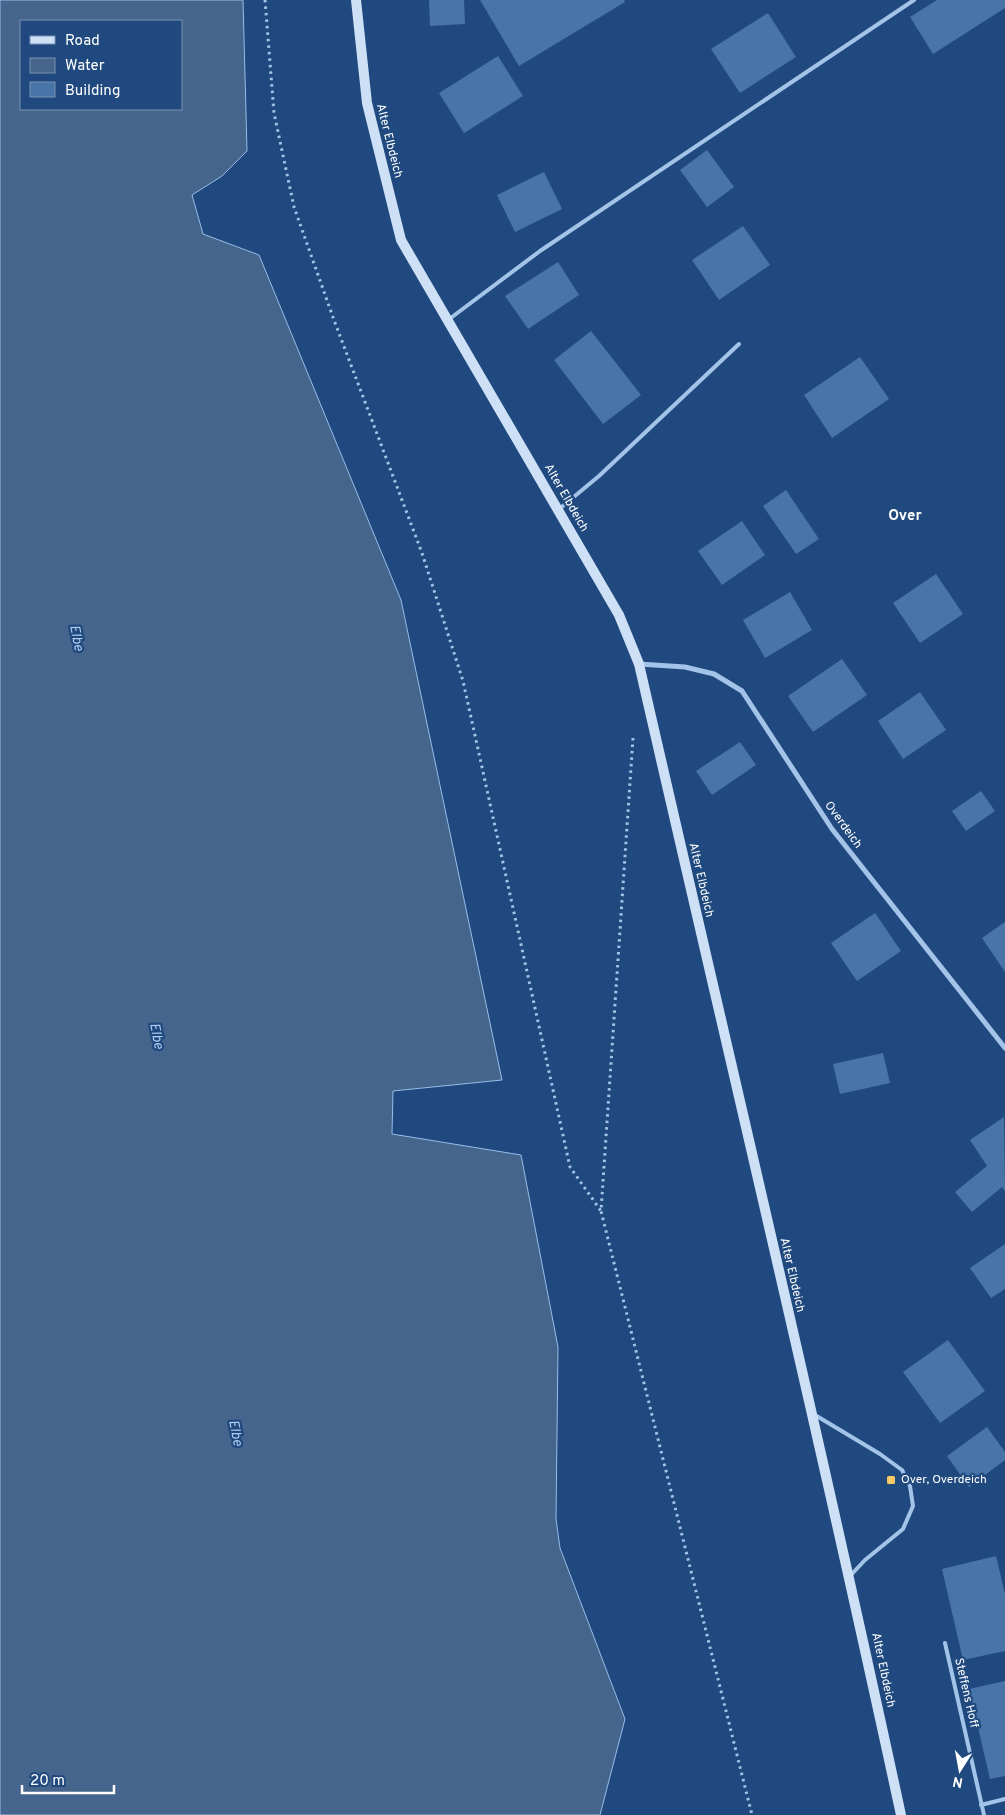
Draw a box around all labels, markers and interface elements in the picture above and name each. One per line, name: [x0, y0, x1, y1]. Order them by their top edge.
legend: [20, 20, 182, 110]
text: Road: [65, 32, 100, 51]
text: Water: [65, 57, 105, 76]
text: Building: [65, 82, 120, 101]
street label: Alter Elbdeich: [372, 102, 406, 180]
street label: Alter Elbdeich: [540, 461, 592, 535]
district label: Over: [888, 507, 922, 526]
water label: Elbe: [65, 623, 87, 653]
street label: Overdeich: [820, 798, 866, 852]
street label: Alter Elbdeich: [685, 841, 717, 919]
water label: Elbe: [145, 1021, 167, 1051]
street label: Alter Elbdeich: [776, 1236, 808, 1314]
water label: Elbe: [224, 1418, 246, 1448]
place label: Over, Overdeich: [901, 1472, 987, 1488]
marker: Over, Overdeich: [885, 1474, 897, 1486]
street label: Alter Elbdeich: [867, 1631, 899, 1709]
street label: Steffens Hoff: [950, 1657, 982, 1729]
north arrow: [935, 1745, 985, 1795]
scale bar: [22, 1762, 115, 1794]
text: 20 m: [30, 1772, 65, 1791]
text: N: [951, 1772, 964, 1791]

